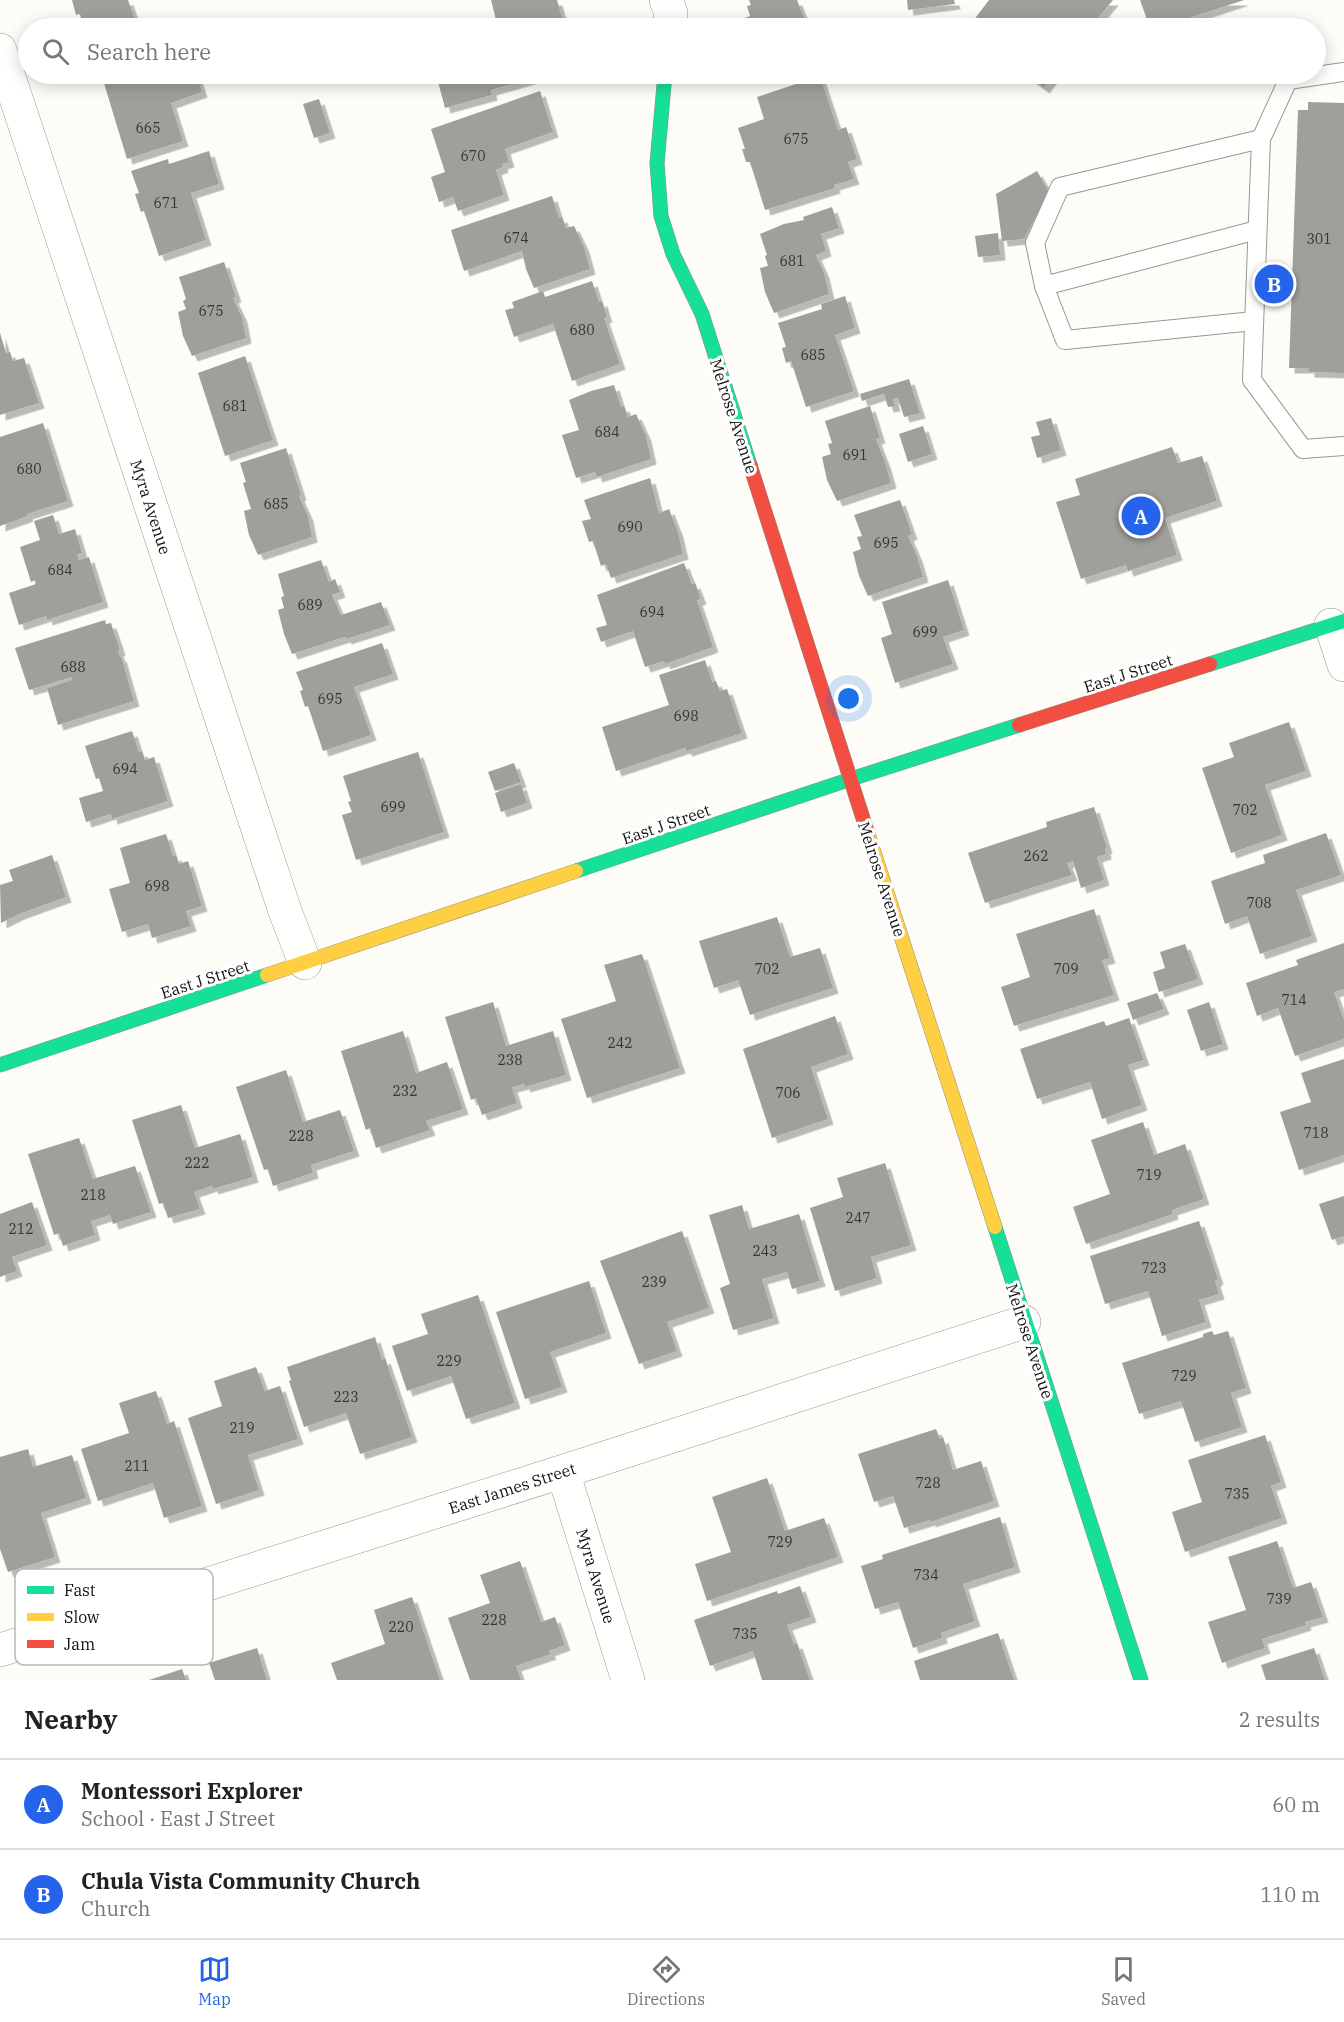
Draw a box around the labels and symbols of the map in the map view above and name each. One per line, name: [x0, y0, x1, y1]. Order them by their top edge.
house number: 665: [135, 119, 161, 137]
house number: 675: [783, 130, 809, 148]
house number: 670: [460, 147, 486, 165]
house number: 671: [153, 194, 179, 212]
house number: 674: [503, 229, 529, 247]
house number: 301: [1306, 230, 1332, 248]
house number: 681: [779, 252, 805, 270]
pin: B: [1254, 262, 1294, 306]
house number: 675: [198, 302, 224, 320]
house number: 680: [569, 321, 595, 339]
house number: 685: [800, 346, 826, 364]
street label: Melrose Avenue: [706, 356, 762, 476]
house number: 681: [222, 397, 248, 415]
house number: 684: [594, 423, 620, 441]
house number: 691: [842, 446, 868, 464]
street label: Myra Avenue: [126, 457, 176, 557]
house number: 680: [16, 460, 42, 478]
pin: A: [1122, 494, 1160, 538]
house number: 685: [263, 495, 289, 513]
house number: 690: [617, 518, 643, 536]
house number: 695: [873, 534, 899, 552]
house number: 684: [47, 561, 73, 579]
house number: 689: [297, 596, 323, 614]
house number: 694: [639, 603, 665, 621]
house number: 699: [912, 623, 938, 641]
street label: East J Street: [1081, 649, 1175, 697]
house number: 688: [60, 658, 86, 676]
your location: [834, 684, 863, 713]
house number: 695: [317, 690, 343, 708]
house number: 698: [673, 707, 699, 725]
house number: 694: [112, 760, 138, 778]
house number: 699: [380, 798, 406, 816]
street label: East J Street: [619, 799, 713, 848]
house number: 702: [1232, 801, 1258, 819]
street label: Melrose Avenue: [854, 819, 910, 939]
house number: 262: [1023, 847, 1049, 865]
house number: 698: [144, 877, 170, 895]
house number: 708: [1246, 894, 1272, 912]
street label: East J Street: [158, 955, 252, 1003]
house number: 702: [754, 960, 780, 978]
house number: 709: [1053, 960, 1079, 978]
house number: 714: [1281, 991, 1307, 1009]
house number: 242: [607, 1034, 633, 1052]
house number: 238: [497, 1051, 523, 1069]
house number: 232: [392, 1082, 418, 1100]
house number: 706: [775, 1084, 801, 1102]
house number: 718: [1303, 1124, 1329, 1142]
house number: 228: [288, 1127, 314, 1145]
house number: 222: [184, 1154, 210, 1172]
house number: 719: [1136, 1166, 1162, 1184]
house number: 218: [80, 1186, 106, 1204]
house number: 247: [845, 1209, 871, 1227]
house number: 212: [8, 1220, 34, 1238]
house number: 243: [752, 1242, 778, 1260]
house number: 723: [1141, 1259, 1167, 1277]
house number: 239: [641, 1273, 667, 1291]
street label: Melrose Avenue: [1002, 1281, 1058, 1401]
house number: 229: [436, 1352, 462, 1370]
house number: 729: [1171, 1367, 1197, 1385]
house number: 223: [333, 1388, 359, 1406]
house number: 219: [229, 1419, 255, 1437]
house number: 211: [124, 1457, 150, 1475]
street label: East James Street: [446, 1458, 578, 1518]
house number: 728: [915, 1474, 941, 1492]
house number: 735: [1224, 1485, 1250, 1503]
street label: Myra Avenue: [572, 1526, 620, 1626]
house number: 729: [767, 1533, 793, 1551]
house number: 734: [913, 1566, 939, 1584]
legend: [15, 1569, 213, 1665]
text: Fast: [64, 1580, 96, 1600]
house number: 739: [1266, 1590, 1292, 1608]
text: Slow: [64, 1607, 100, 1627]
house number: 228: [481, 1611, 507, 1629]
house number: 220: [388, 1618, 414, 1636]
house number: 735: [732, 1625, 758, 1643]
text: Jam: [64, 1634, 95, 1654]

